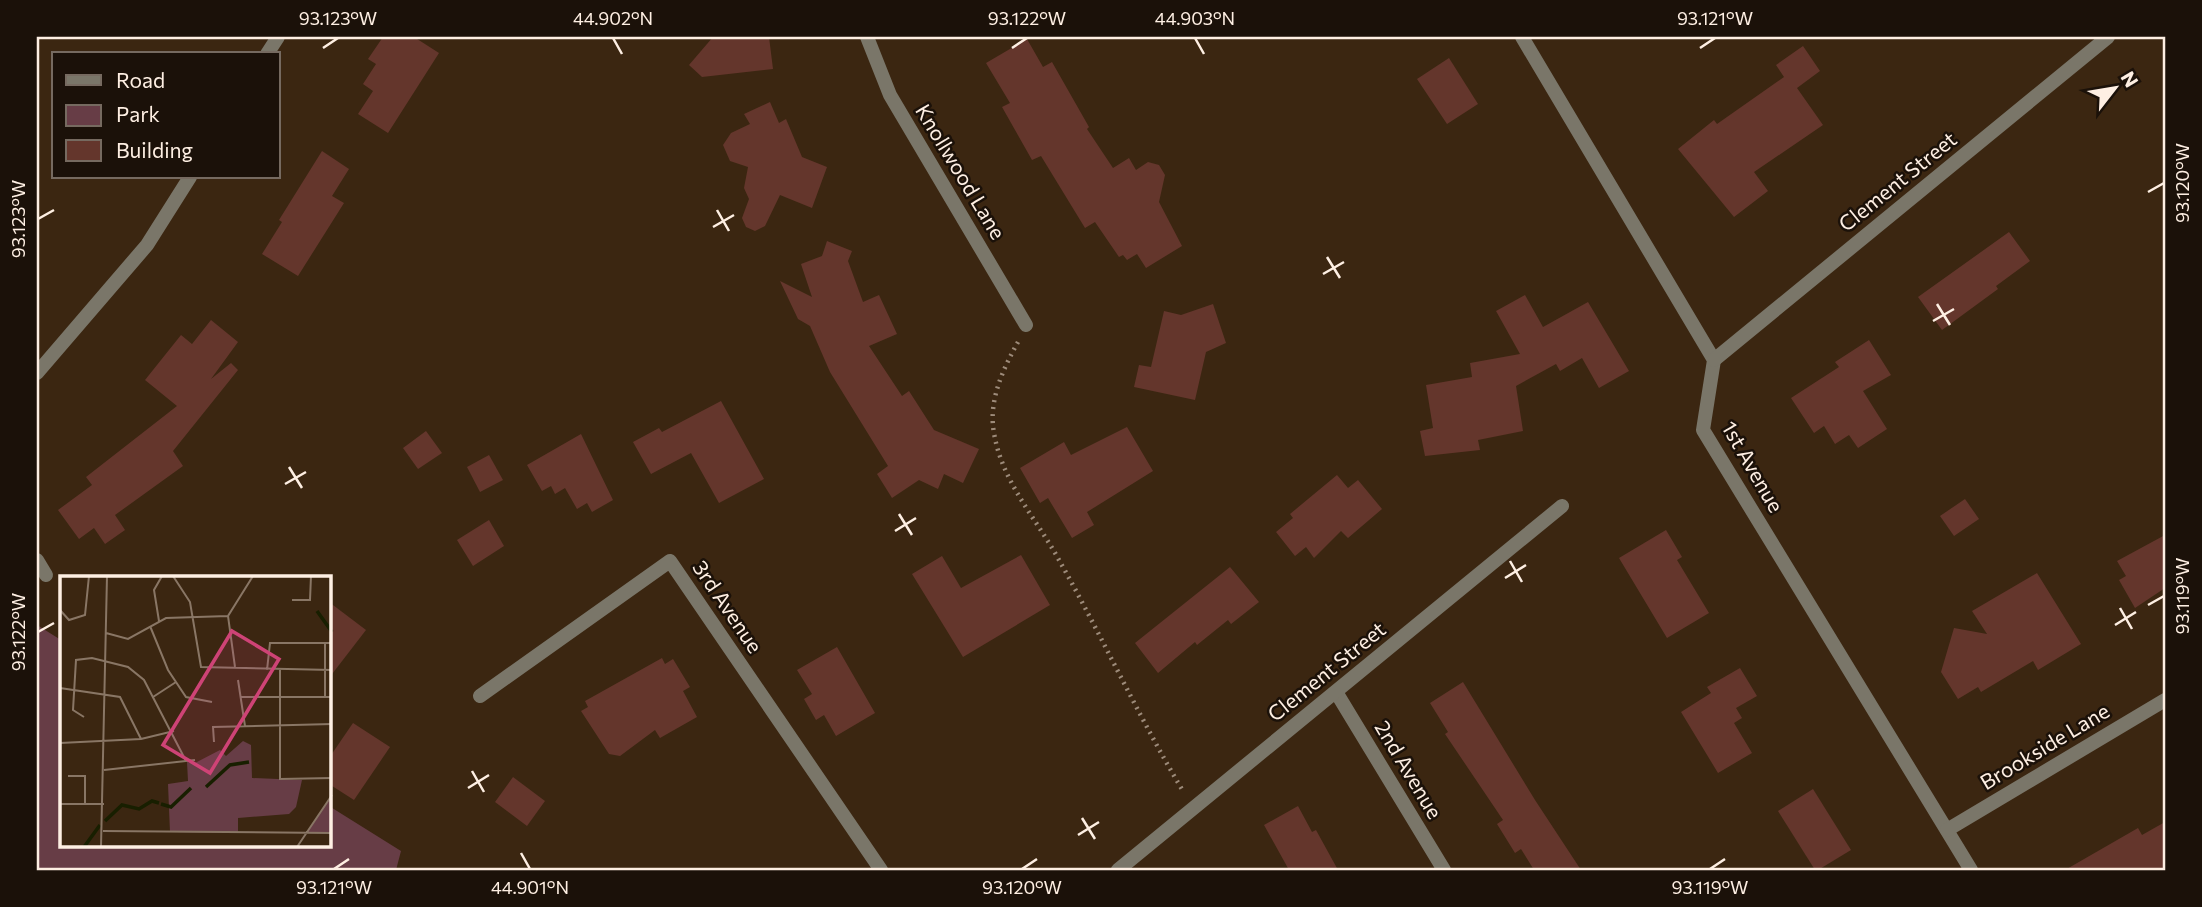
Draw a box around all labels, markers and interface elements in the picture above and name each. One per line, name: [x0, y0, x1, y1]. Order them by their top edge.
text: 93.123°W: [299, 7, 377, 29]
text: 44.902°N: [573, 7, 653, 29]
text: 93.122°W: [988, 7, 1066, 29]
text: 44.903°N: [1155, 7, 1235, 29]
text: 93.121°W: [1677, 7, 1753, 29]
legend: [52, 52, 280, 178]
north arrow: [2080, 52, 2150, 122]
text: Road: [116, 67, 165, 92]
text: N: [2116, 67, 2144, 91]
street label: Knollwood Lane: [911, 99, 1011, 243]
text: Park: [116, 101, 160, 126]
street label: Clement Street: [1833, 126, 1961, 236]
text: Building: [116, 137, 193, 162]
text: 93.120°W: [2171, 143, 2193, 223]
text: 93.123°W: [7, 180, 29, 258]
street label: 1st Avenue: [1717, 416, 1789, 516]
street label: 3rd Avenue: [688, 555, 768, 657]
text: 93.119°W: [2171, 558, 2193, 634]
inset map: [60, 576, 331, 848]
text: 93.122°W: [7, 593, 29, 671]
street label: Clement Street: [1262, 616, 1390, 726]
street label: Brookside Lane: [1975, 697, 2113, 794]
street label: 2nd Avenue: [1370, 716, 1448, 823]
text: 93.121°W: [296, 876, 372, 898]
text: 44.901°N: [491, 876, 569, 898]
text: 93.120°W: [982, 876, 1062, 898]
text: 93.119°W: [1672, 876, 1748, 898]

